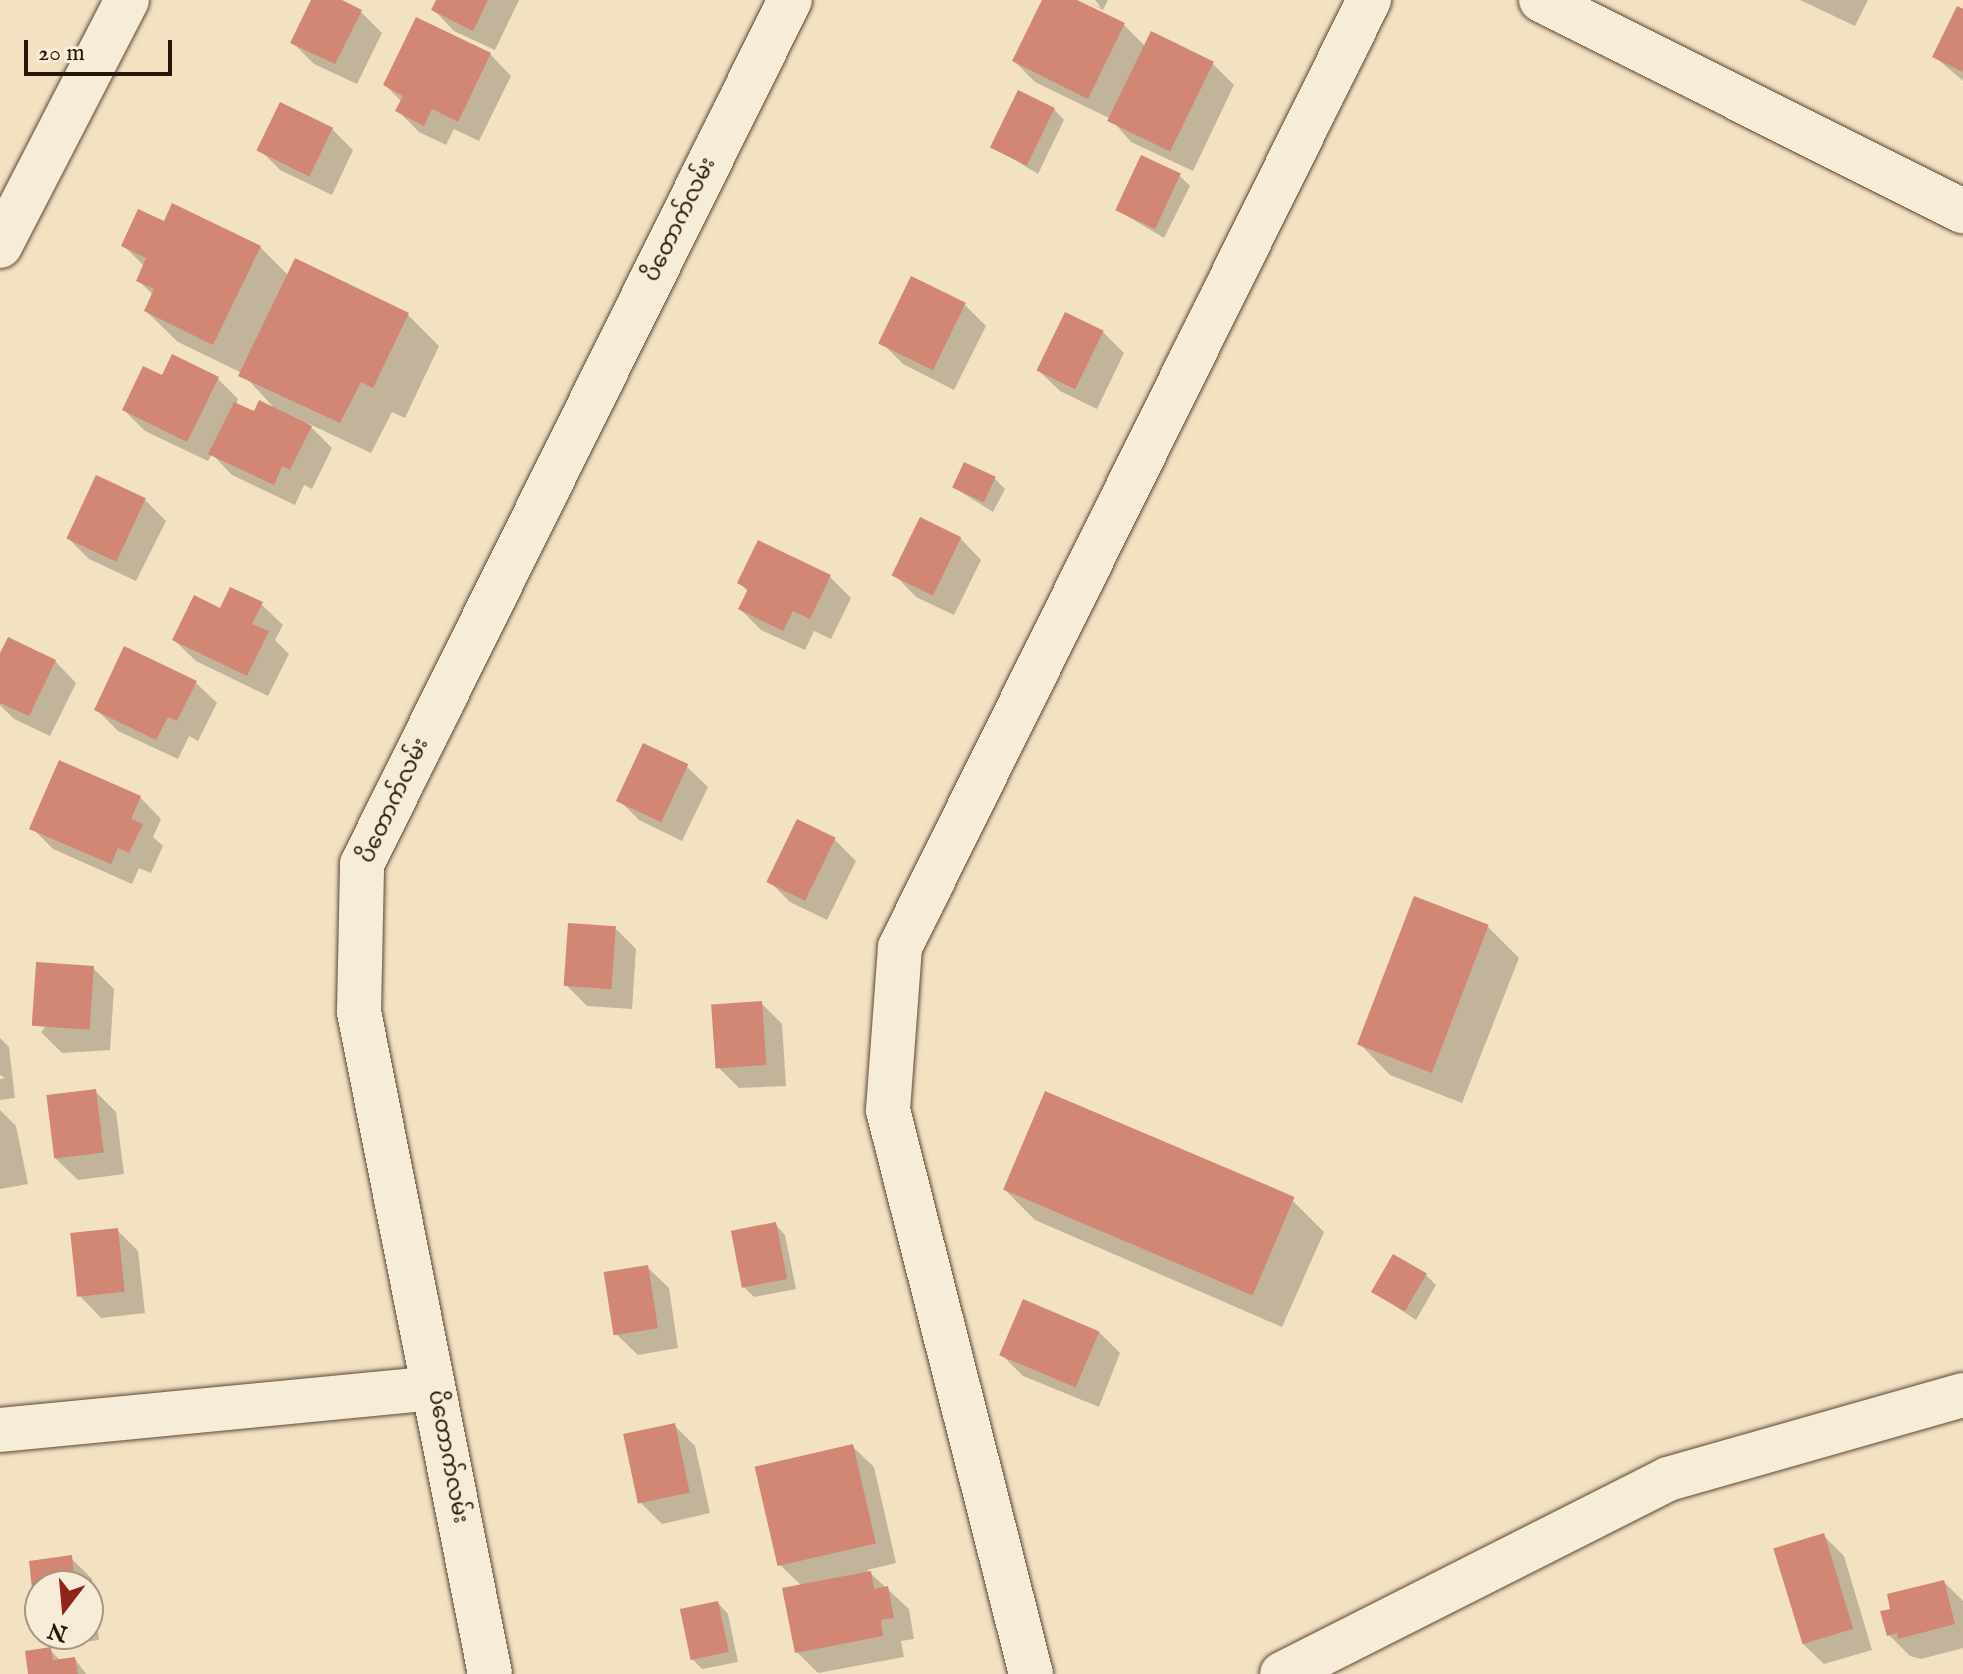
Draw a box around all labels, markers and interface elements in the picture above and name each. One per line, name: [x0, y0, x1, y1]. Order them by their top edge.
scale bar: [28, 24, 176, 74]
text: 20 m: [38, 38, 85, 69]
street label: ပိတောက်လမ်း: [640, 153, 722, 287]
street label: ပိတောက်လမ်း: [354, 734, 436, 868]
street label: ပိတောက်လမ်း: [421, 1388, 473, 1526]
north arrow: [24, 1570, 104, 1650]
text: N: [45, 1615, 71, 1647]

